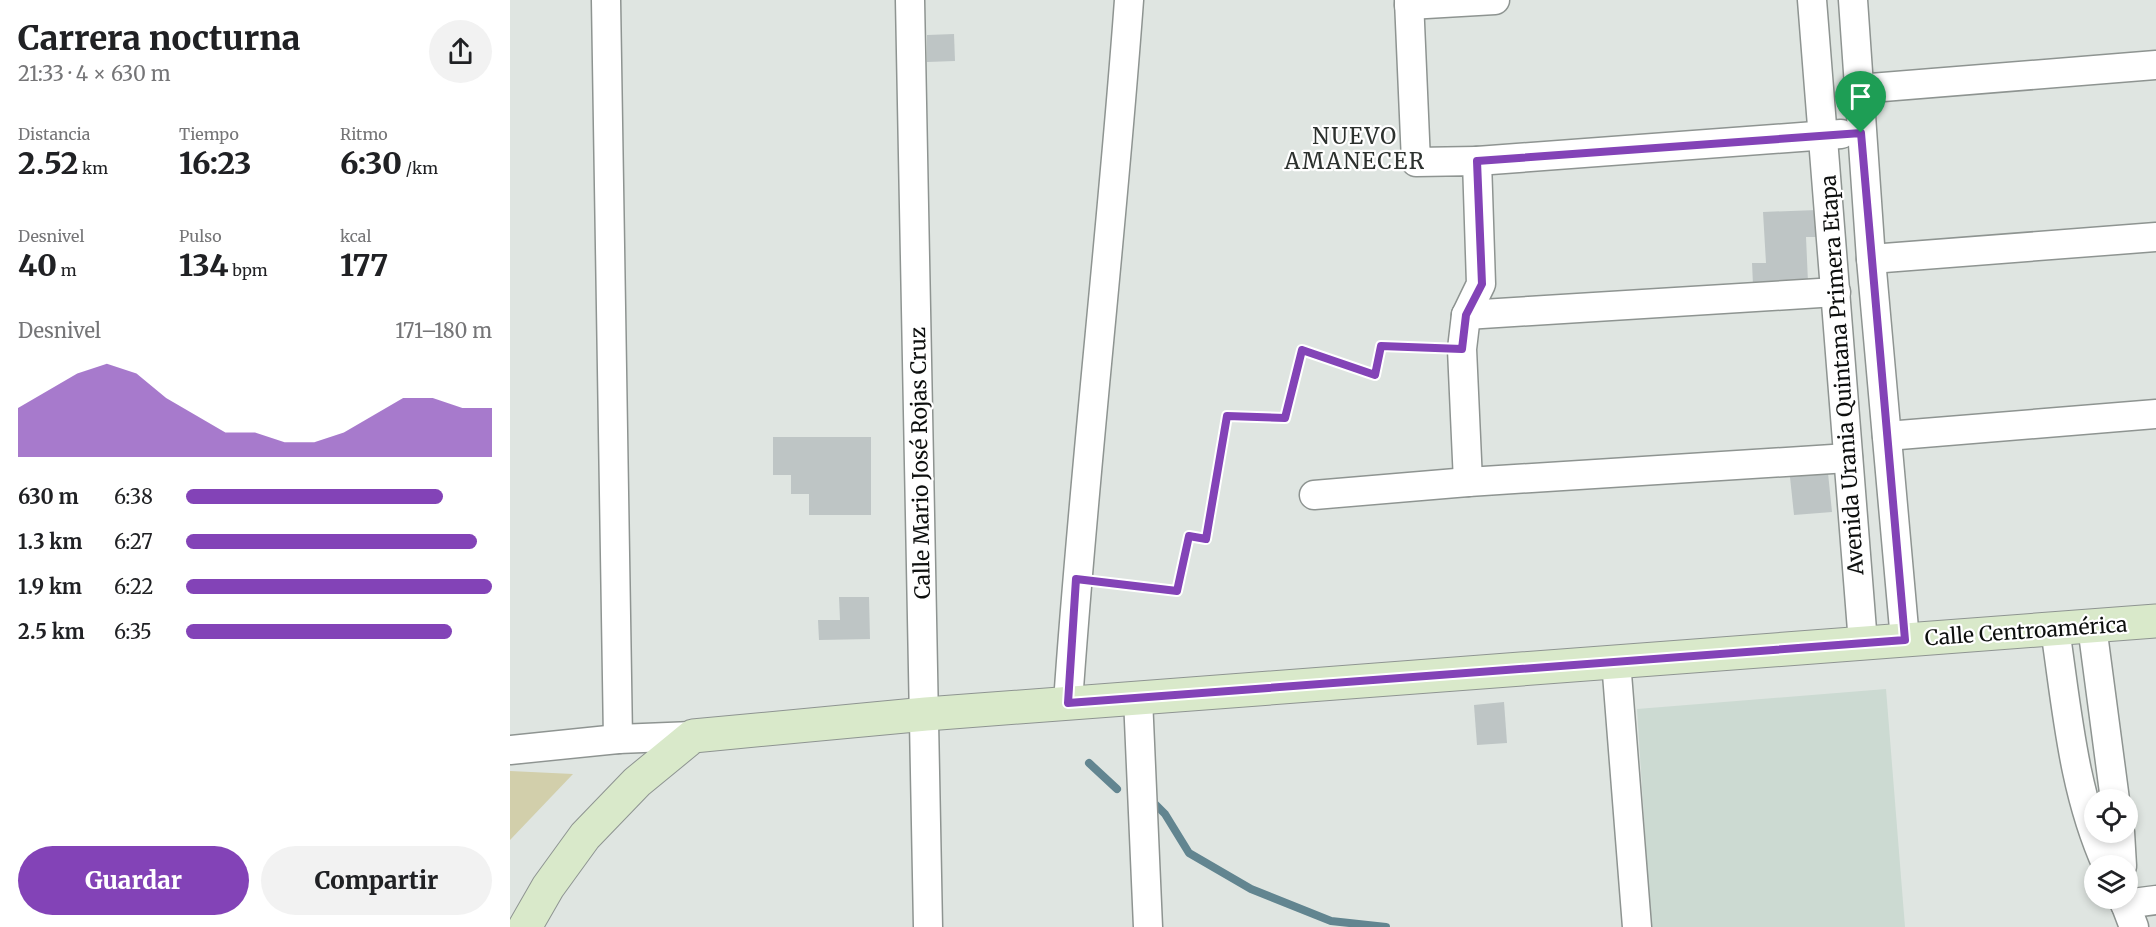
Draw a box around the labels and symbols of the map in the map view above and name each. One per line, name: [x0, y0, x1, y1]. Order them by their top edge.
pin: [1835, 71, 1886, 133]
district label: NUEVO AMANECER: [1283, 122, 1426, 175]
street label: Avenida Urania Quintana Primera Etapa: [1815, 174, 1870, 577]
street label: Calle Mario José Rojas Cruz: [904, 327, 936, 599]
street label: Calle Centroamérica: [1924, 610, 2128, 652]

